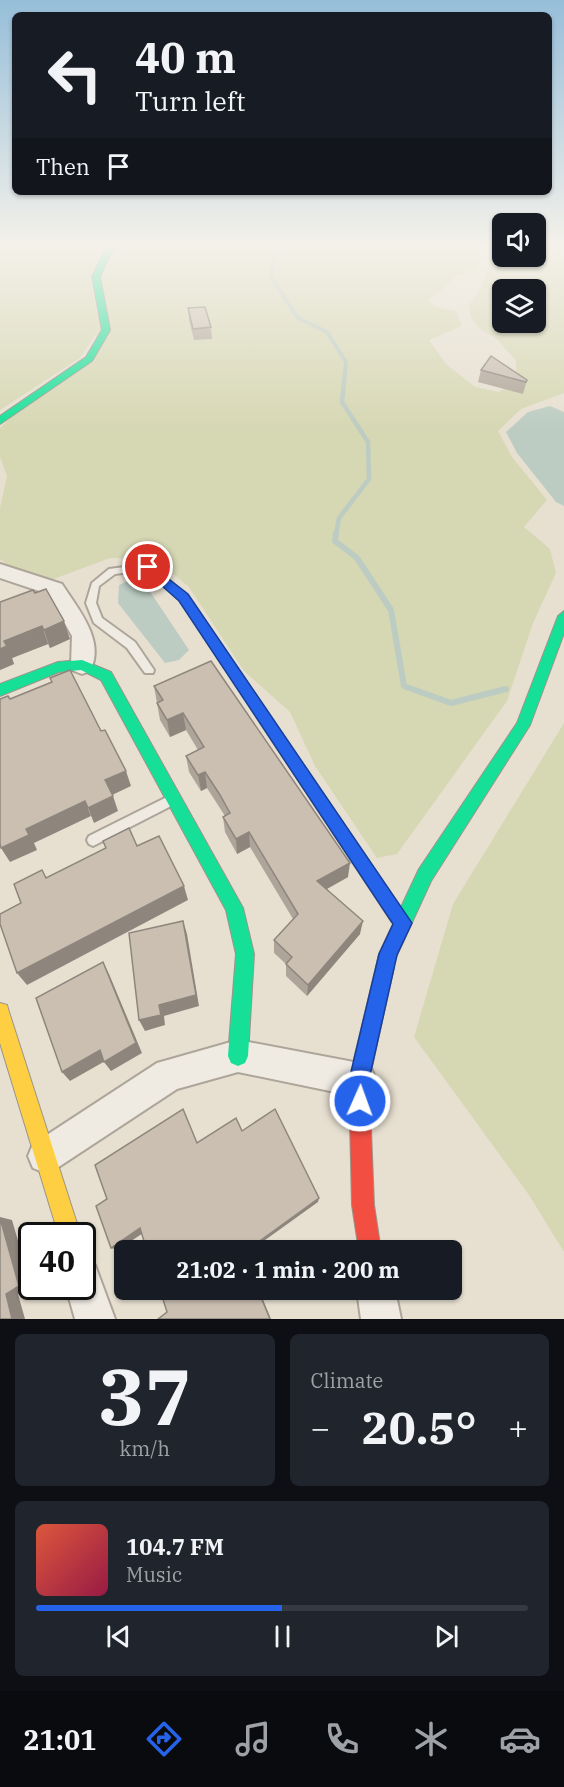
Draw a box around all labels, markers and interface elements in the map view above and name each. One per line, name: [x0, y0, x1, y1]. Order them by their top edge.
text: 40 m: [135, 30, 236, 85]
icon: left: [36, 36, 114, 114]
text: Turn left: [135, 83, 246, 118]
icon: arrive: [102, 150, 135, 183]
text: Then: [36, 152, 90, 181]
map controls: [492, 213, 546, 333]
button: sound: [492, 213, 546, 267]
button: layers: [492, 279, 546, 333]
pin: [122, 541, 173, 592]
icon: arrive: [131, 550, 164, 583]
position arrow: [328, 1069, 392, 1133]
speed limit sign: 40: [18, 1222, 96, 1300]
text: 21:02 · 1 min · 200 m: [176, 1255, 400, 1284]
text: 37: [98, 1345, 192, 1446]
text: Climate: [311, 1367, 383, 1394]
text: 20.5°: [362, 1398, 477, 1456]
text: −: [311, 1406, 330, 1449]
text: +: [508, 1406, 528, 1449]
text: km/h: [119, 1435, 170, 1462]
text: 104.7 FM: [126, 1532, 224, 1561]
text: Music: [126, 1561, 182, 1588]
icon: previous: [102, 1620, 135, 1653]
icon: pause: [266, 1620, 299, 1653]
icon: next: [430, 1620, 463, 1653]
icon: directions: [143, 1718, 185, 1760]
icon: music: [232, 1718, 274, 1760]
icon: phone: [321, 1718, 363, 1760]
icon: climate: [410, 1718, 452, 1760]
icon: car: [499, 1718, 541, 1760]
text: 21:01: [23, 1722, 96, 1757]

